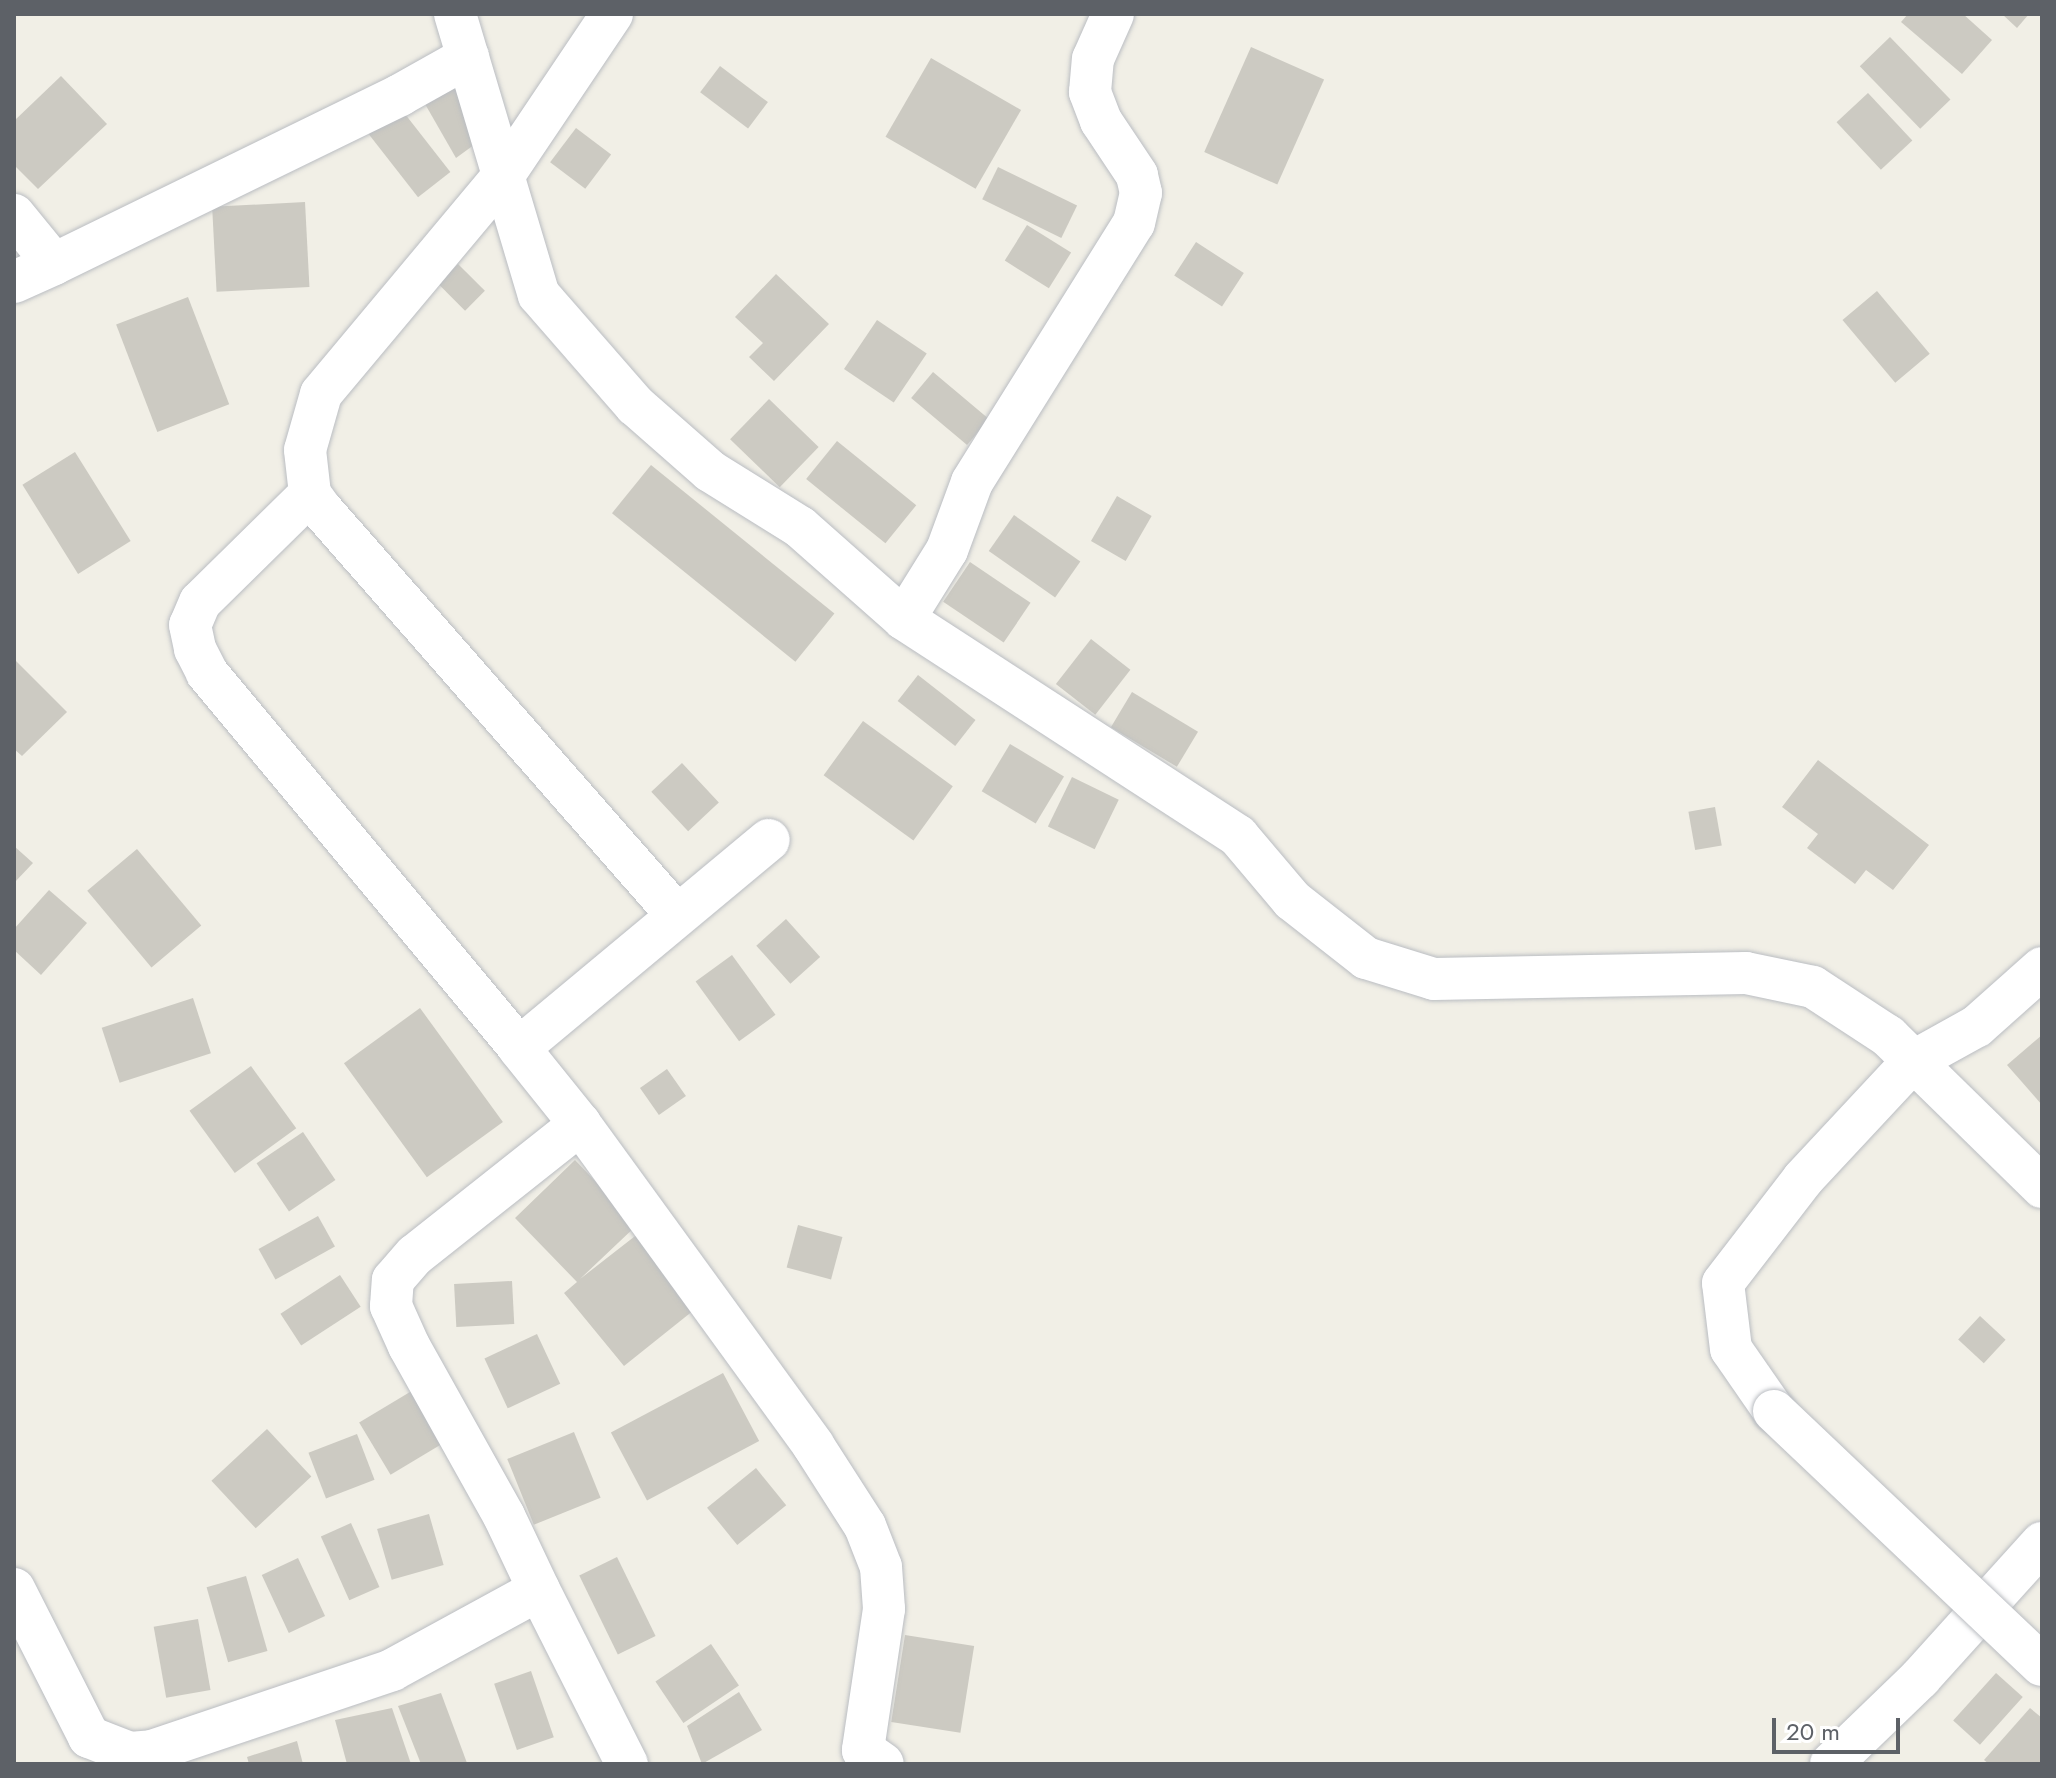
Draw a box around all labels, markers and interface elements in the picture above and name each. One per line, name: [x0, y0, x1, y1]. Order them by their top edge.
scale bar: [1776, 1702, 1904, 1752]
text: 20 m: [1786, 1714, 1840, 1749]

